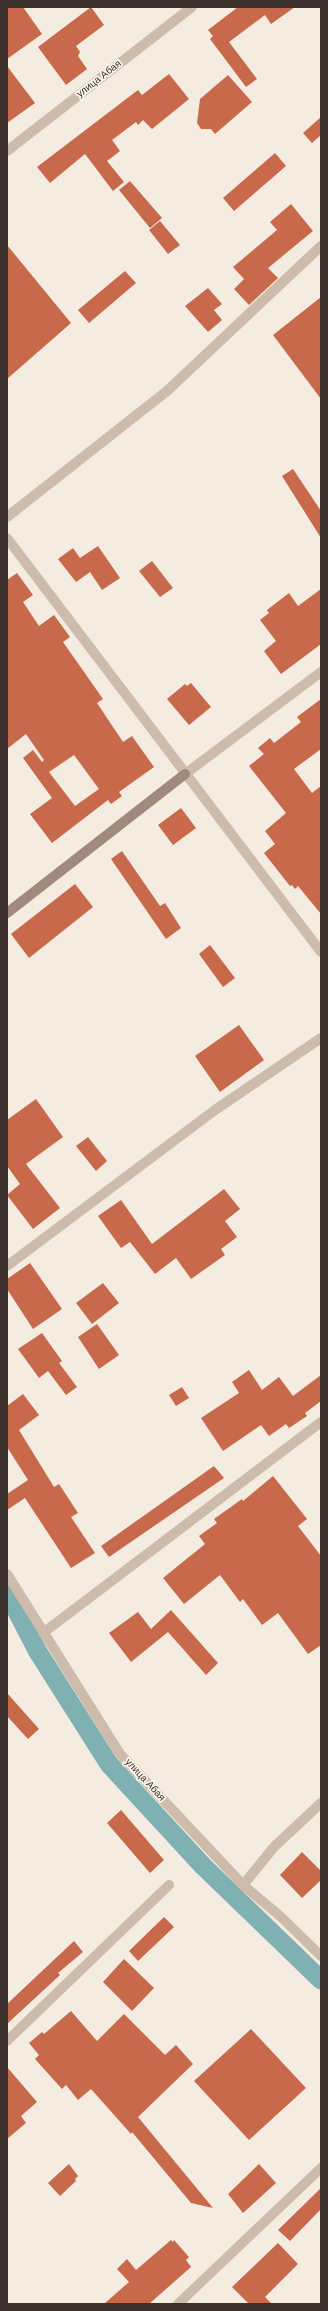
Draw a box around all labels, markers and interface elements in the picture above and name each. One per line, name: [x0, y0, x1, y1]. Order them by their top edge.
street label: улица Абая: [74, 58, 124, 100]
street label: улица Абая: [122, 1756, 168, 1804]

